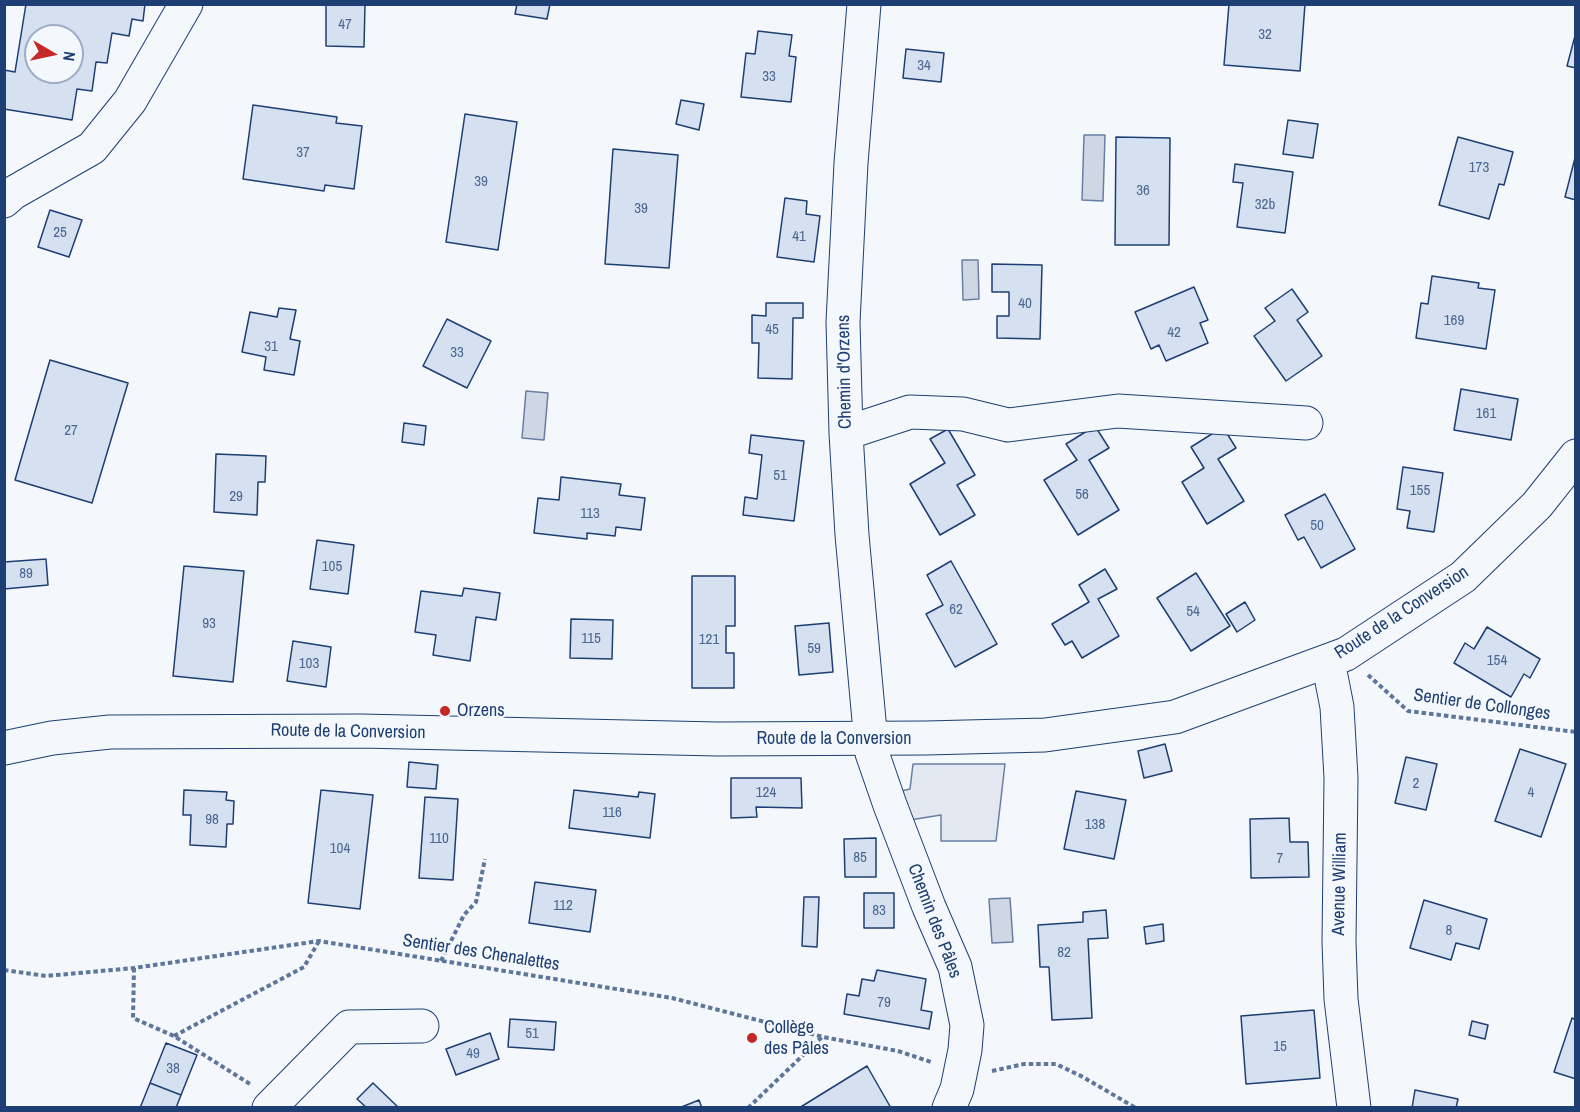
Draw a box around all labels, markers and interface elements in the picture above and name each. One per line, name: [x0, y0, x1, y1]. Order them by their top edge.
house number: 47: [338, 16, 352, 34]
north arrow: [24, 24, 84, 84]
house number: 32: [1258, 26, 1272, 44]
text: N: [58, 50, 81, 63]
house number: 34: [917, 57, 931, 75]
house number: 33: [762, 68, 776, 86]
house number: 37: [296, 144, 310, 162]
house number: 173: [1469, 159, 1489, 177]
house number: 39: [474, 173, 488, 191]
house number: 36: [1136, 182, 1150, 200]
house number: 32b: [1255, 196, 1275, 214]
house number: 39: [634, 200, 648, 218]
house number: 25: [53, 224, 67, 242]
house number: 41: [792, 228, 806, 246]
house number: 40: [1018, 295, 1032, 313]
house number: 169: [1444, 312, 1464, 330]
street label: Chemin d'Orzens: [833, 315, 857, 429]
house number: 45: [765, 321, 779, 339]
house number: 42: [1167, 324, 1181, 342]
house number: 31: [264, 338, 278, 356]
house number: 33: [450, 344, 464, 362]
house number: 161: [1476, 405, 1496, 423]
house number: 27: [64, 422, 78, 440]
house number: 51: [773, 467, 787, 485]
house number: 155: [1410, 482, 1430, 500]
house number: 56: [1075, 486, 1089, 504]
house number: 29: [229, 488, 243, 506]
house number: 113: [580, 505, 600, 523]
house number: 50: [1310, 517, 1324, 535]
house number: 105: [322, 558, 342, 576]
street label: Route de la Conversion: [1331, 562, 1473, 664]
house number: 89: [19, 565, 33, 583]
house number: 62: [949, 601, 963, 619]
house number: 54: [1186, 603, 1200, 621]
house number: 93: [202, 615, 216, 633]
house number: 115: [581, 630, 601, 648]
house number: 121: [699, 631, 719, 649]
house number: 59: [807, 640, 821, 658]
house number: 154: [1487, 652, 1507, 670]
house number: 103: [299, 655, 319, 673]
street label: Sentier de Collonges: [1412, 685, 1552, 725]
place label: Orzens: [457, 700, 505, 722]
marker: Orzens: [438, 704, 452, 718]
street label: Route de la Conversion: [270, 720, 426, 744]
street label: Route de la Conversion: [756, 728, 912, 750]
house number: 2: [1413, 775, 1419, 793]
house number: 124: [756, 784, 776, 802]
house number: 4: [1528, 784, 1534, 802]
house number: 116: [602, 804, 622, 822]
house number: 98: [205, 811, 219, 829]
house number: 138: [1085, 816, 1105, 834]
house number: 110: [429, 830, 449, 848]
street label: Avenue William: [1328, 832, 1352, 936]
house number: 104: [330, 840, 350, 858]
house number: 85: [853, 849, 867, 867]
house number: 7: [1277, 850, 1283, 868]
street label: Chemin des Pâles: [902, 861, 966, 981]
house number: 112: [553, 897, 573, 915]
house number: 83: [872, 902, 886, 920]
house number: 8: [1446, 922, 1452, 940]
street label: Sentier des Chenalettes: [401, 930, 561, 976]
house number: 82: [1057, 944, 1071, 962]
house number: 79: [877, 994, 891, 1012]
place label: Collège des Pâles: [764, 1017, 829, 1060]
house number: 51: [525, 1025, 539, 1043]
marker: Collège des Pâles: [745, 1031, 759, 1045]
house number: 15: [1273, 1038, 1287, 1056]
house number: 49: [466, 1045, 480, 1063]
house number: 38: [166, 1060, 180, 1078]

